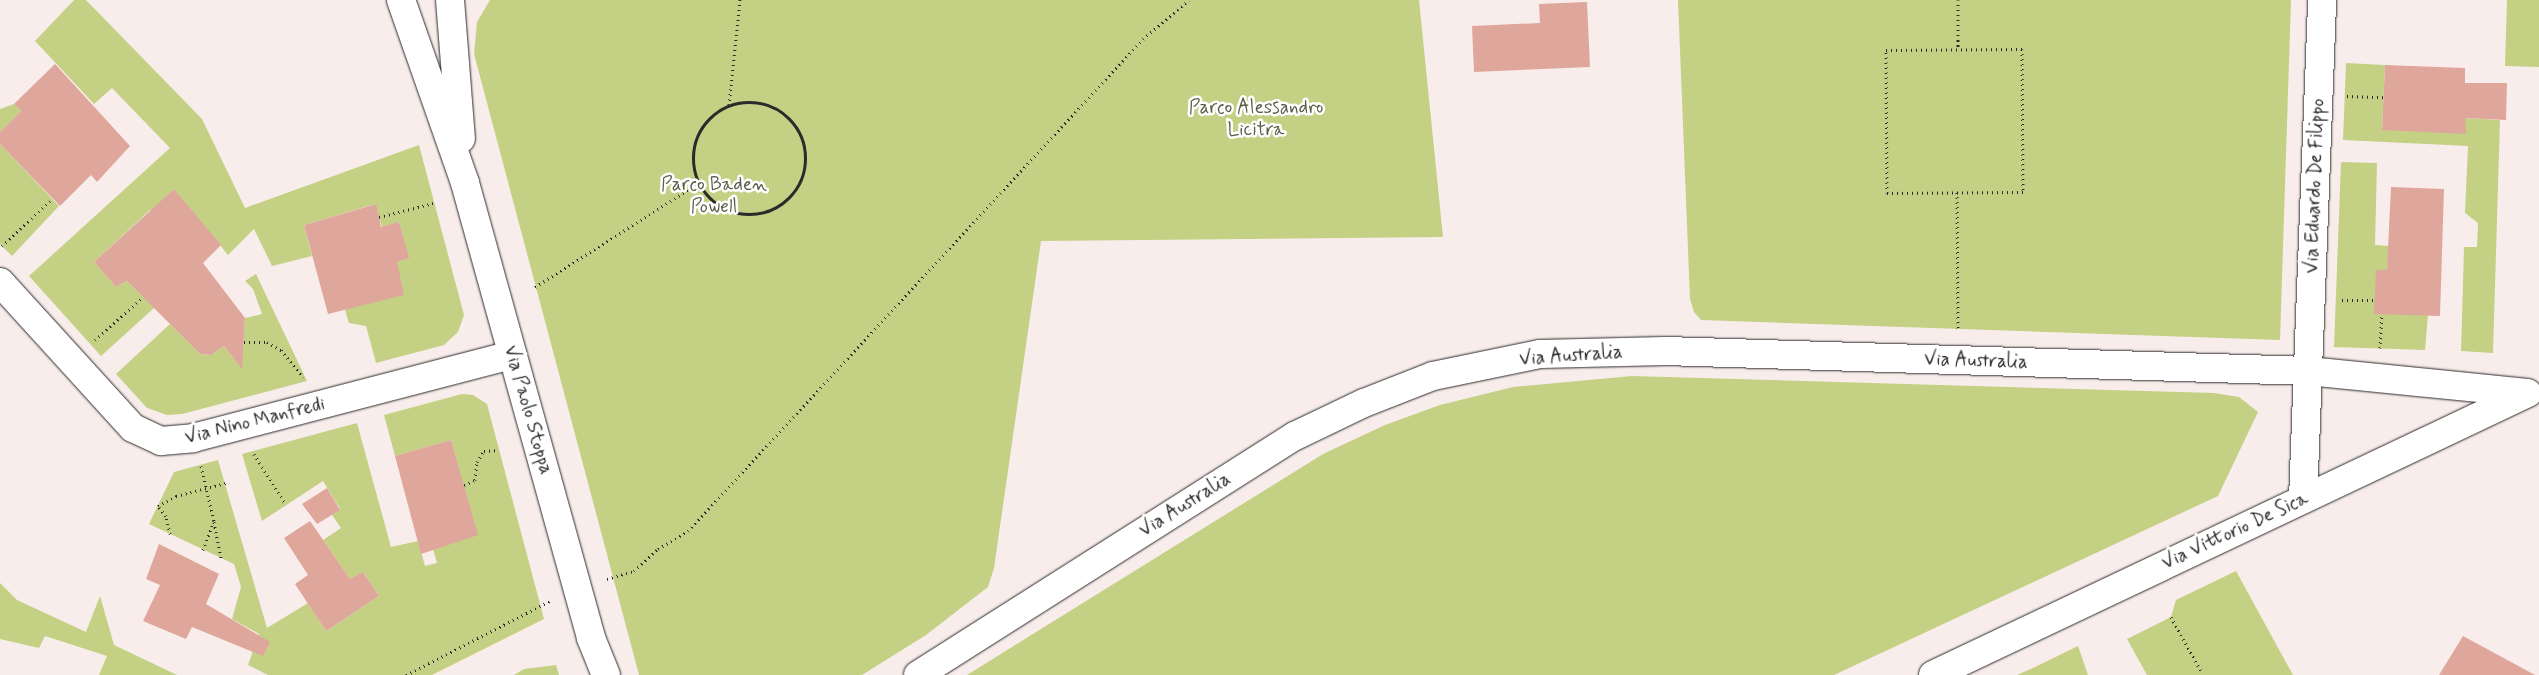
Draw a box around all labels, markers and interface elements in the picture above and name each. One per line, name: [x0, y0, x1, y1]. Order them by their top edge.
park label: Parco Alessandro Licitra: [1188, 97, 1324, 141]
street label: Via Eduardo De Filippo: [2301, 98, 2329, 274]
park label: Parco Baden Powell: [662, 174, 766, 218]
street label: Via Australia: [1519, 341, 1623, 371]
street label: Via Paolo Stoppa: [500, 347, 556, 473]
street label: Via Australia: [1925, 348, 2027, 374]
street label: Via Nino Manfredi: [181, 392, 329, 450]
street label: Via Australia: [1136, 468, 1234, 542]
street label: Via Vittorio De Sica: [2158, 487, 2312, 575]

